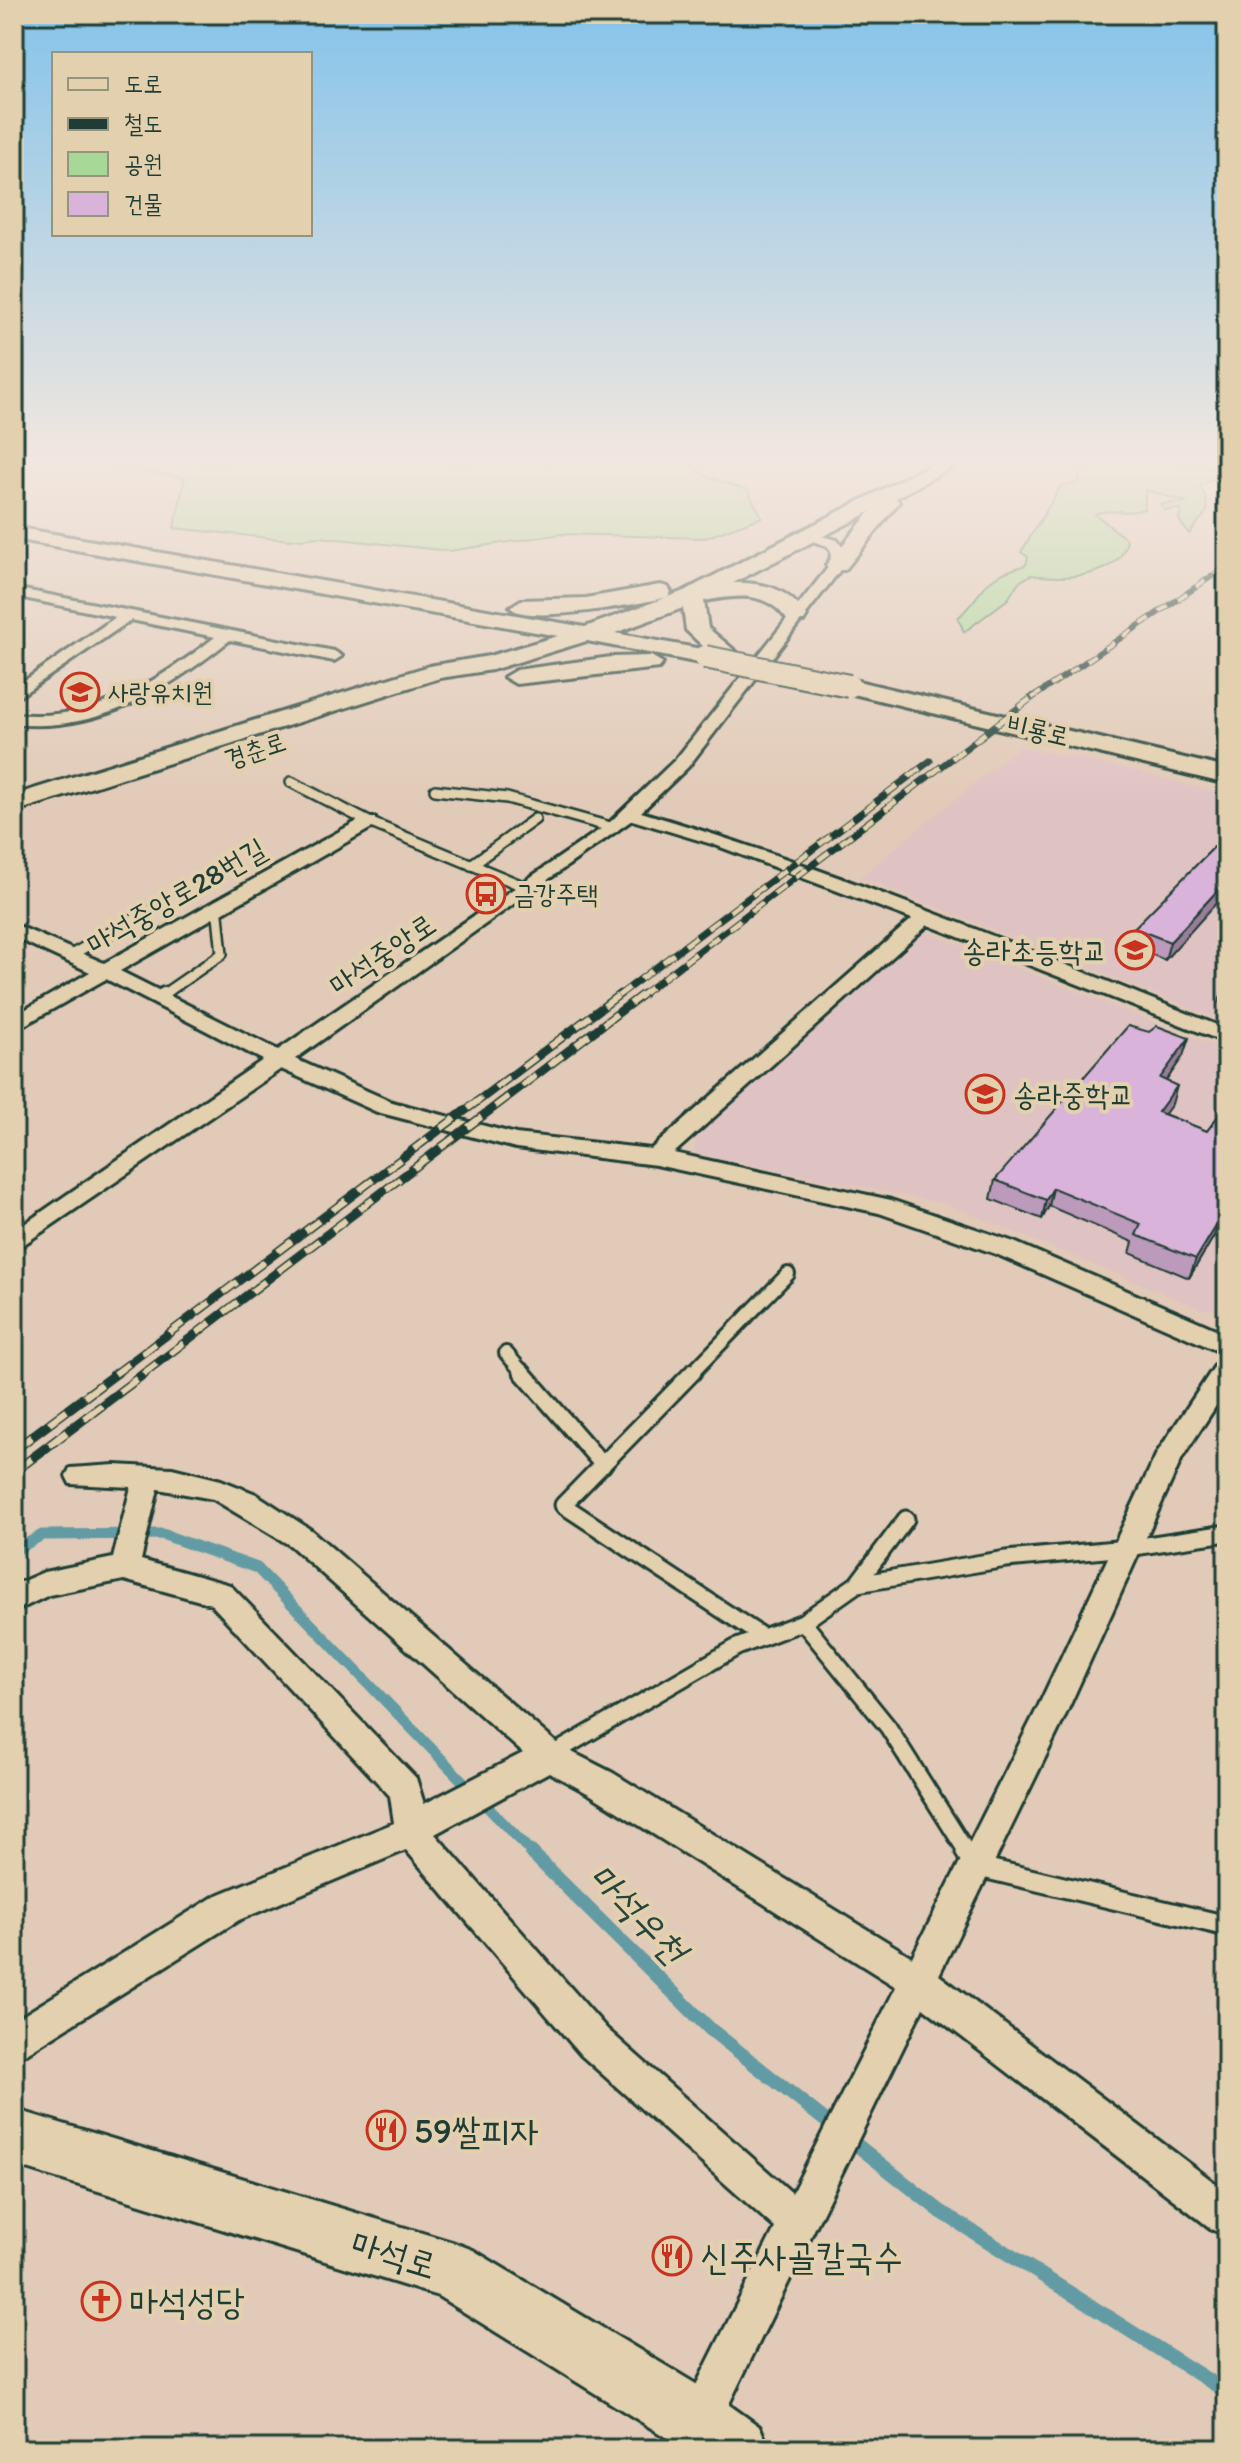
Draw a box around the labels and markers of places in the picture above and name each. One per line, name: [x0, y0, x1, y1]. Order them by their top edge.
school or university icon: 사랑유치원: [59, 671, 101, 713]
place label: 사랑유치원: [108, 676, 213, 708]
bus stop icon: 금강주택: [465, 873, 507, 915]
place label: 금강주택: [514, 878, 598, 910]
school or university icon: 송라초등학교: [1114, 929, 1156, 971]
place label: 송라초등학교: [962, 932, 1107, 969]
school or university icon: 송라중학교: [964, 1073, 1006, 1115]
place label: 송라중학교: [1013, 1076, 1134, 1113]
restaurant icon: 59쌀피자: [365, 2109, 407, 2151]
place label: 59쌀피자: [414, 2109, 539, 2152]
restaurant icon: 신주사골칼국수: [651, 2235, 693, 2277]
place label: 신주사골칼국수: [700, 2235, 903, 2278]
church icon: 마석성당: [80, 2280, 122, 2322]
place label: 마석성당: [129, 2280, 245, 2323]

